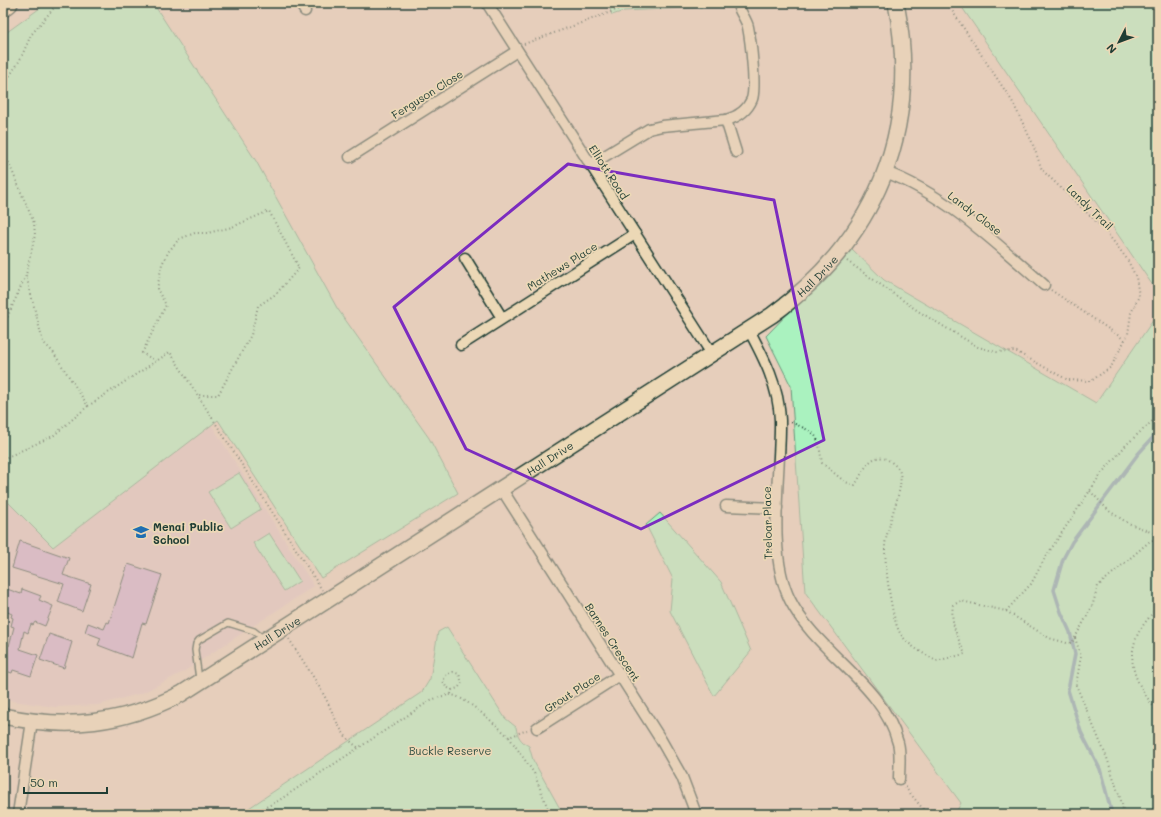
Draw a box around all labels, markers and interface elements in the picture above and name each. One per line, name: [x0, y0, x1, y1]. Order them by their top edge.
north arrow: [1099, 22, 1139, 62]
text: N: [1103, 41, 1120, 57]
street label: Ferguson Close: [388, 66, 466, 122]
street label: Elliott Road: [586, 142, 632, 202]
street label: Landy Trail: [1063, 181, 1117, 233]
street label: Landy Close: [945, 188, 1005, 238]
street label: Mathews Place: [524, 238, 600, 294]
street label: Hall Drive: [793, 252, 841, 300]
street label: Hall Drive: [523, 437, 576, 478]
street label: Treloar Place: [759, 486, 775, 560]
place label: Menai Public School: [153, 519, 224, 547]
school or university icon: Menai Public School: [132, 523, 150, 541]
street label: Barnes Crescent: [582, 600, 644, 684]
street label: Hall Drive: [250, 612, 303, 653]
street label: Grout Place: [541, 668, 603, 716]
park label: Buckle Reserve: [409, 743, 491, 758]
scale bar: [24, 769, 107, 795]
text: 50 m: [30, 774, 58, 790]

